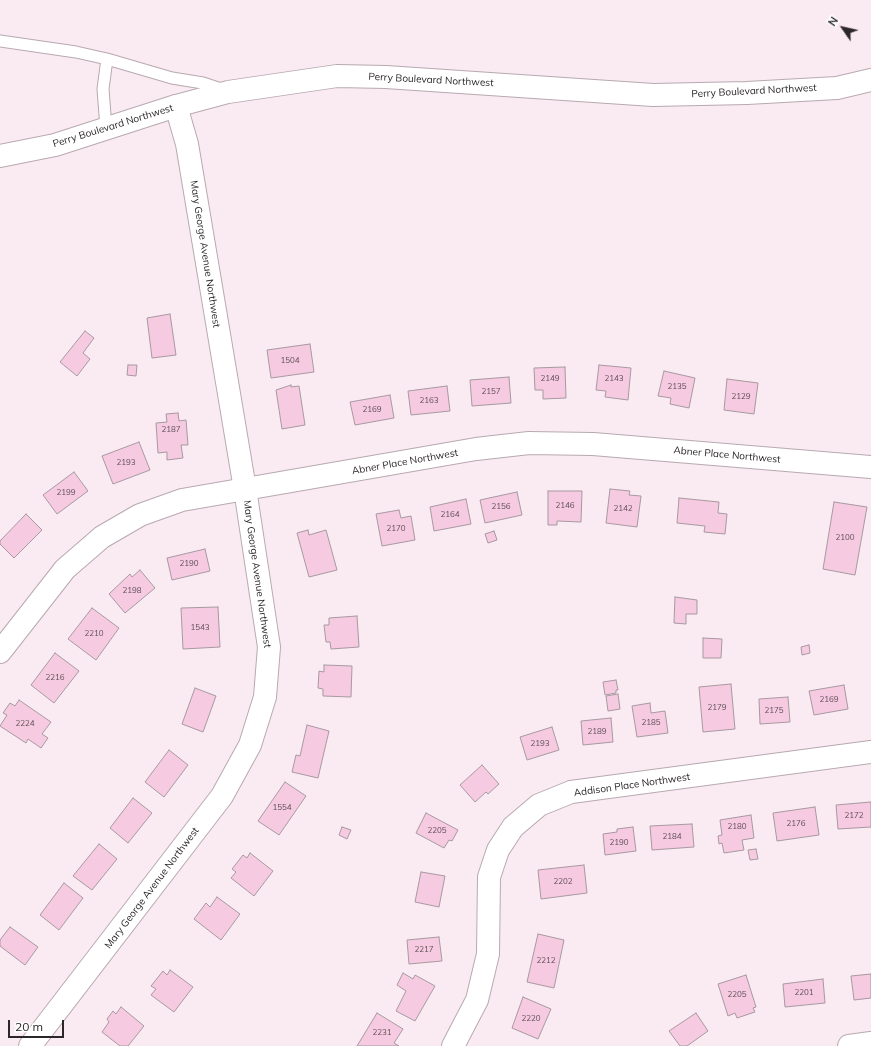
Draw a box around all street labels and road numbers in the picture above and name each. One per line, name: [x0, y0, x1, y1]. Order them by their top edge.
street label: Perry Boulevard Northwest: [368, 71, 494, 89]
street label: Perry Boulevard Northwest: [691, 82, 817, 100]
street label: Perry Boulevard Northwest: [51, 102, 175, 150]
street label: Mary George Avenue Northwest: [187, 180, 223, 328]
street label: Abner Place Northwest: [673, 444, 781, 466]
street label: Abner Place Northwest: [351, 447, 459, 477]
street label: Mary George Avenue Northwest: [241, 499, 273, 649]
street label: Addison Place Northwest: [573, 771, 691, 799]
street label: Mary George Avenue Northwest: [102, 825, 202, 951]

